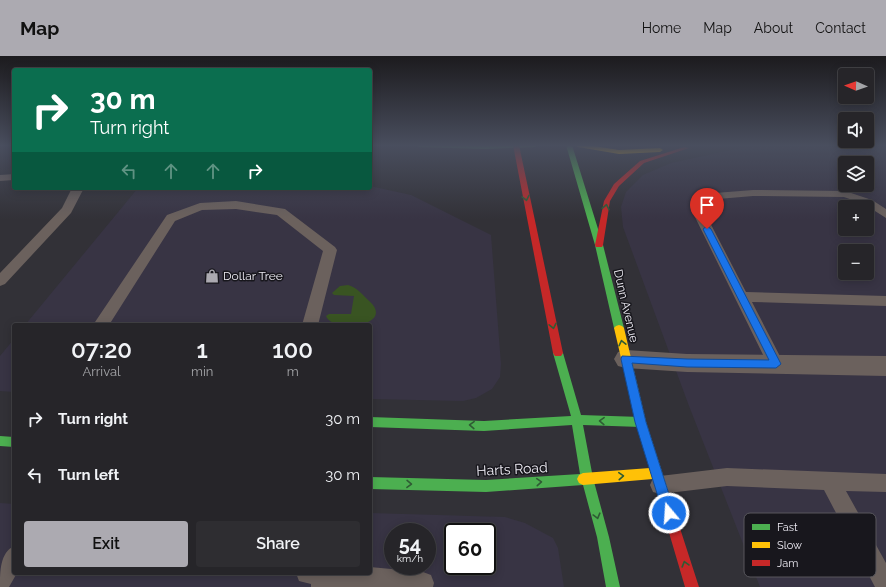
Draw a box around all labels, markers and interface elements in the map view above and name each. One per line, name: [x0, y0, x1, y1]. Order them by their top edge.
text: Map: [20, 17, 59, 39]
text: Home: [642, 20, 681, 36]
text: Map: [703, 20, 732, 36]
text: About: [754, 20, 793, 36]
text: Contact: [815, 20, 866, 36]
north arrow: [838, 68, 874, 104]
map controls: [838, 68, 874, 280]
text: 30 m: [90, 83, 156, 116]
icon: right: [24, 84, 76, 136]
button: sound: [838, 112, 874, 148]
text: Turn right: [90, 117, 169, 138]
button: layers: [838, 156, 874, 192]
icon: left: [118, 160, 140, 182]
icon: ahead: [160, 160, 182, 182]
icon: ahead: [202, 160, 224, 182]
icon: right: [244, 160, 266, 182]
pin: [690, 188, 724, 229]
icon: arrive: [696, 194, 718, 216]
one-way arrow: [522, 195, 530, 202]
button: +: [838, 200, 874, 236]
one-way arrow: [601, 204, 610, 210]
button: −: [838, 244, 874, 280]
shop icon: Dollar Tree: [204, 268, 220, 284]
street label: Dunn Avenue: [611, 268, 641, 344]
place label: Dollar Tree: [223, 269, 283, 283]
one-way arrow: [548, 323, 556, 329]
text: 07:20: [71, 335, 132, 364]
text: 1: [197, 335, 208, 364]
text: 100: [272, 335, 313, 364]
one-way arrow: [619, 340, 627, 346]
text: Arrival: [82, 364, 121, 379]
text: min: [191, 364, 213, 379]
text: m: [287, 364, 299, 379]
icon: right: [24, 408, 46, 430]
text: Turn right: [58, 410, 128, 428]
text: 30 m: [325, 410, 360, 428]
one-way arrow: [599, 416, 605, 425]
one-way arrow: [469, 421, 475, 429]
street label: Harts Road: [476, 459, 548, 479]
icon: left: [24, 464, 46, 486]
text: Turn left: [58, 466, 119, 484]
text: 30 m: [325, 466, 360, 484]
one-way arrow: [618, 471, 624, 480]
one-way arrow: [536, 477, 542, 486]
one-way arrow: [406, 480, 412, 488]
position arrow: [648, 492, 690, 534]
one-way arrow: [592, 512, 601, 519]
legend: [744, 513, 876, 577]
button: Exit: [24, 521, 188, 567]
button: Share: [196, 521, 360, 567]
text: Fast: [777, 521, 798, 534]
speed limit sign: 60: [444, 523, 496, 575]
text: 54: [399, 532, 421, 556]
text: Slow: [777, 539, 802, 552]
text: km/h: [397, 553, 423, 564]
text: Jam: [777, 557, 798, 570]
one-way arrow: [681, 561, 690, 568]

